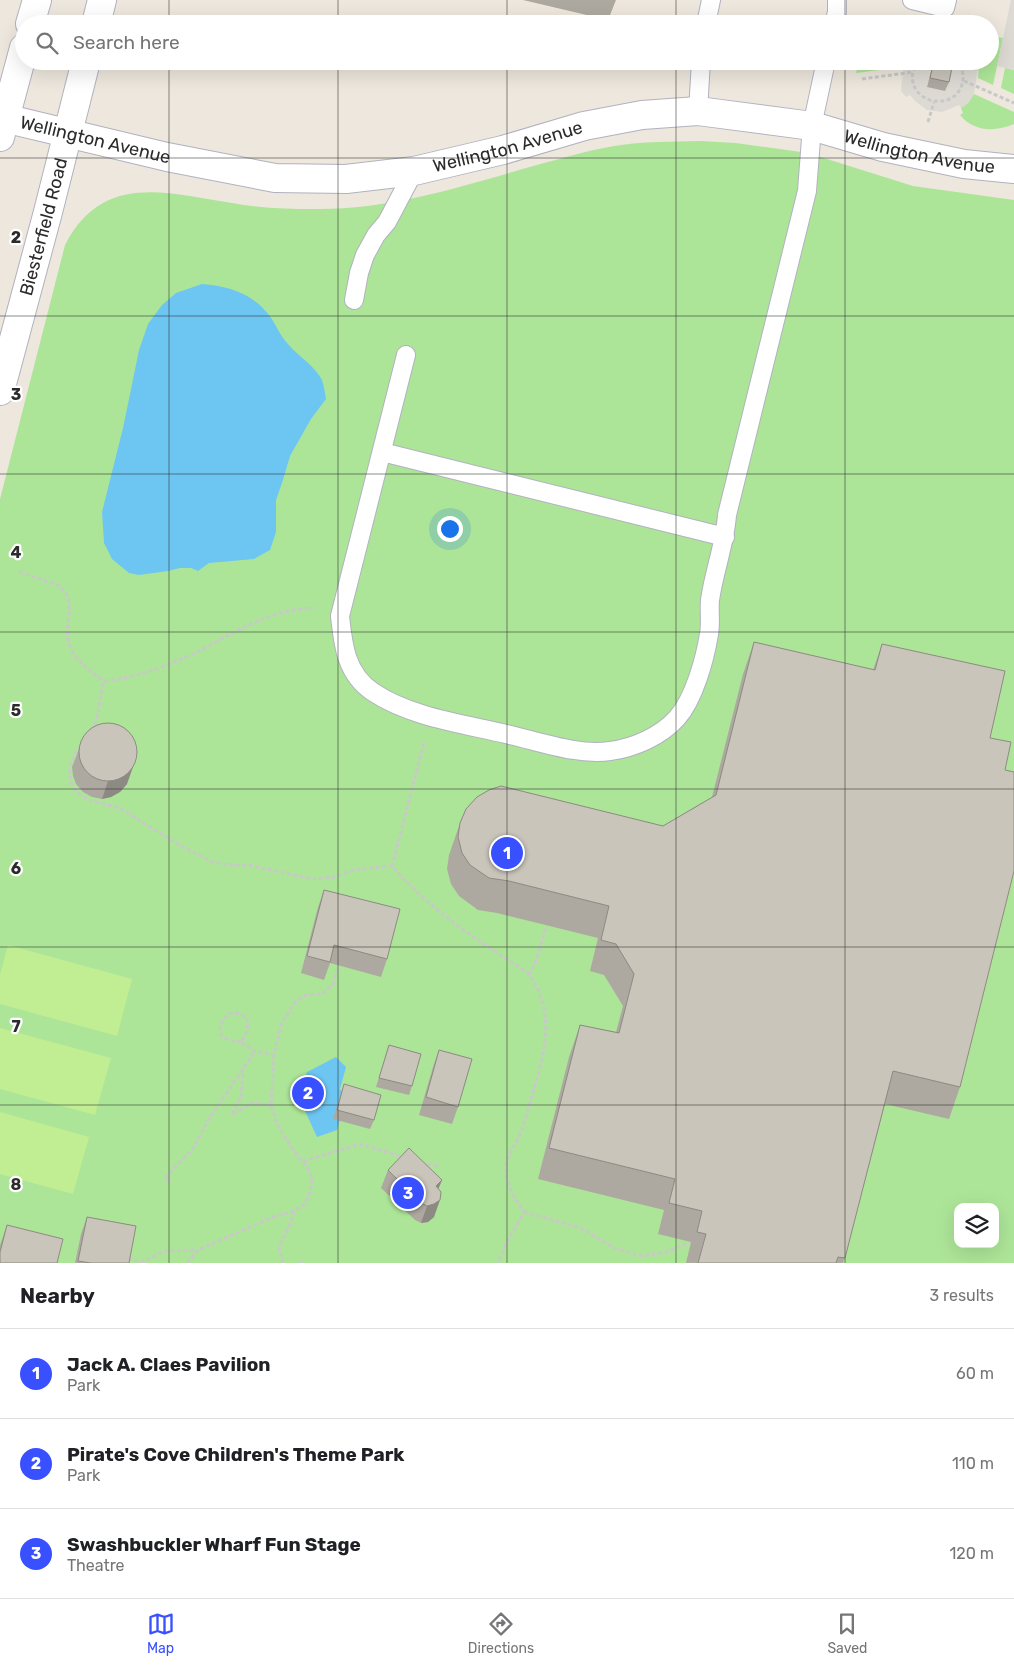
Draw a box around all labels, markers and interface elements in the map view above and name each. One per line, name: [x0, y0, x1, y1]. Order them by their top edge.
search box: [15, 15, 999, 70]
icon: search: [33, 29, 61, 57]
text: Search here: [73, 31, 180, 54]
street label: Wellington Avenue: [18, 111, 173, 168]
street label: Wellington Avenue: [431, 116, 585, 177]
street label: Wellington Avenue: [841, 125, 996, 178]
street label: Biesterfield Road: [15, 155, 72, 298]
text: 2: [11, 228, 21, 247]
text: 3: [11, 385, 21, 404]
your location: [437, 516, 463, 542]
text: 4: [11, 543, 22, 562]
text: 5: [11, 701, 21, 720]
pin: 1: [491, 834, 523, 872]
text: 6: [11, 859, 21, 878]
text: 7: [11, 1017, 21, 1036]
pin: 2: [292, 1074, 324, 1112]
pin: 3: [392, 1174, 424, 1212]
text: 8: [11, 1175, 22, 1194]
map controls: [954, 1203, 999, 1248]
button: layers: [954, 1203, 999, 1248]
text: Nearby: [20, 1283, 95, 1308]
text: 3 results: [929, 1286, 994, 1305]
text: Jack A. Claes Pavilion: [67, 1353, 271, 1376]
text: 1: [32, 1364, 40, 1383]
text: 60 m: [956, 1364, 994, 1383]
text: Park: [67, 1376, 100, 1395]
text: Pirate's Cove Children's Theme Park: [67, 1443, 404, 1466]
text: 2: [31, 1454, 41, 1473]
text: 110 m: [952, 1454, 994, 1473]
text: Park: [67, 1466, 100, 1485]
text: Swashbuckler Wharf Fun Stage: [67, 1533, 361, 1556]
text: 3: [31, 1544, 41, 1563]
text: 120 m: [949, 1544, 994, 1563]
text: Theatre: [67, 1556, 125, 1575]
tab: Map: [147, 1610, 175, 1657]
tab: Directions: [468, 1610, 534, 1657]
tab: Saved: [827, 1610, 867, 1657]

